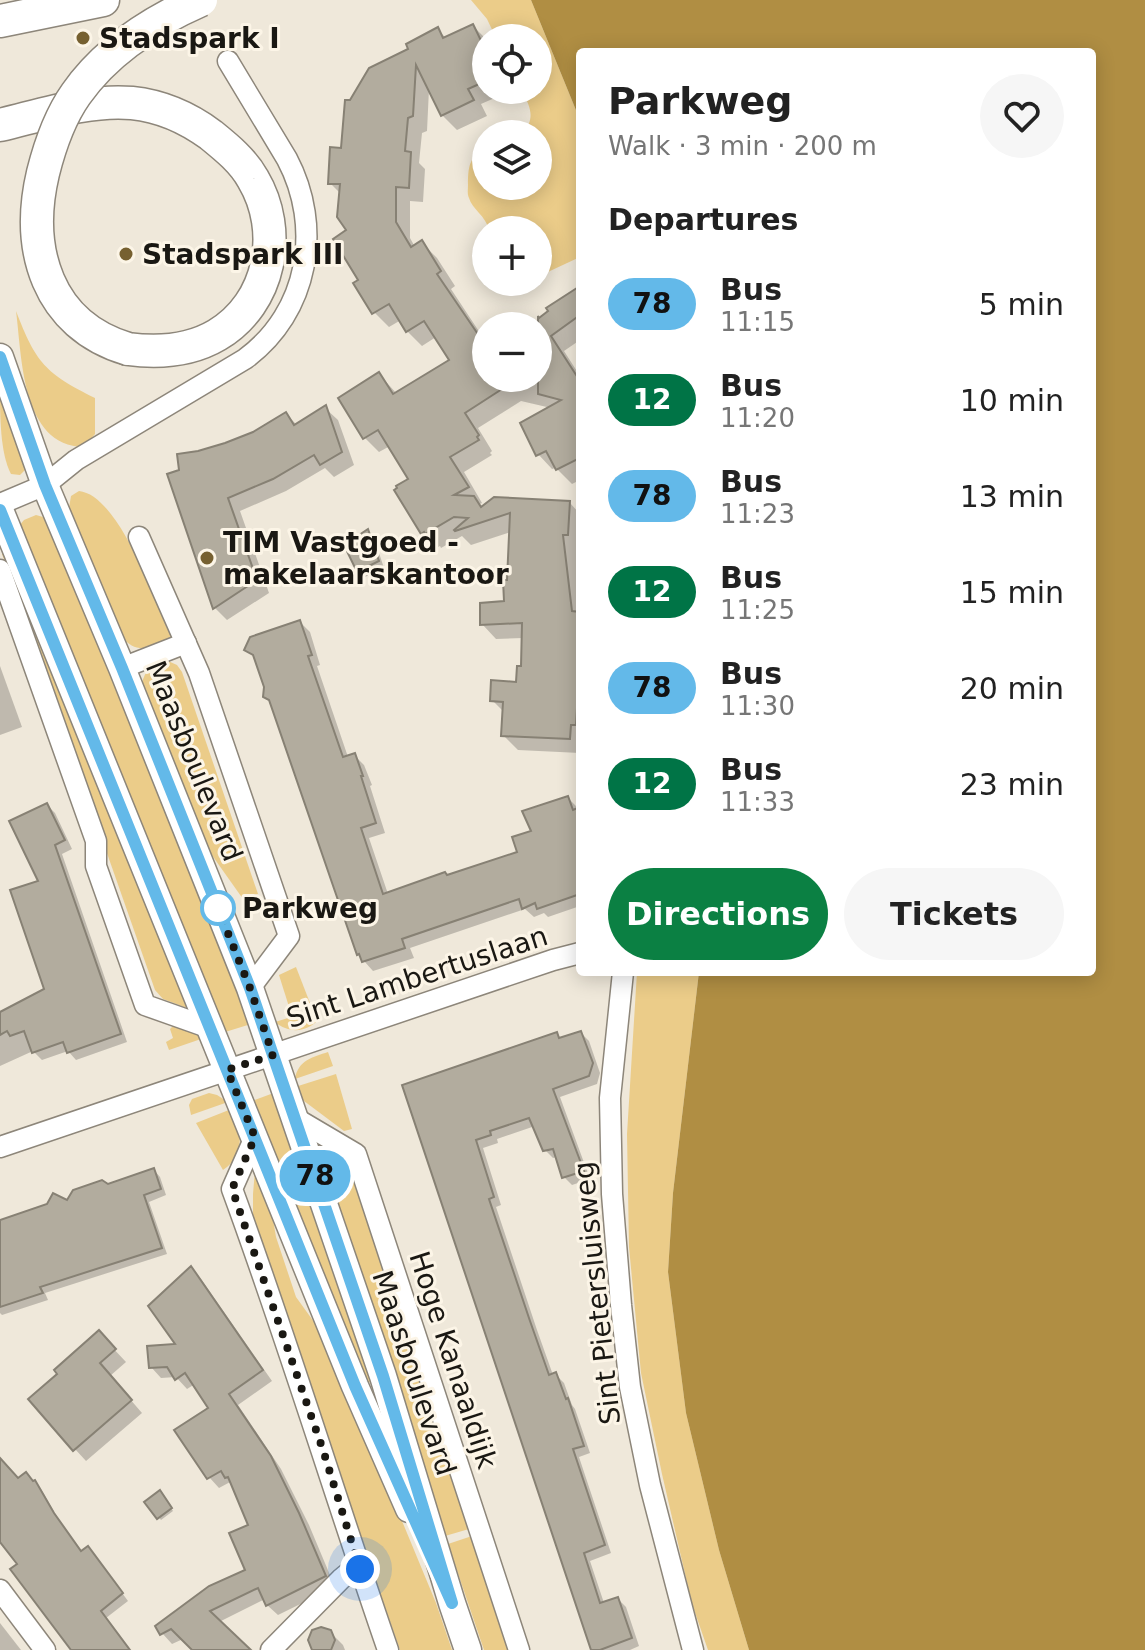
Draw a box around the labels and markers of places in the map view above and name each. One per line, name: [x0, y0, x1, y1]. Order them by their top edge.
place label: Stadspark I: [99, 22, 280, 55]
marker: Stadspark I: [74, 29, 92, 47]
place label: Stadspark III: [142, 238, 344, 271]
marker: Stadspark III: [117, 245, 135, 263]
place label: TIM Vastgoed - makelaarskantoor: [223, 526, 509, 591]
marker: TIM Vastgoed - makelaarskantoor: [198, 549, 216, 567]
marker: Parkweg: [201, 891, 235, 925]
place label: Parkweg: [242, 892, 378, 925]

